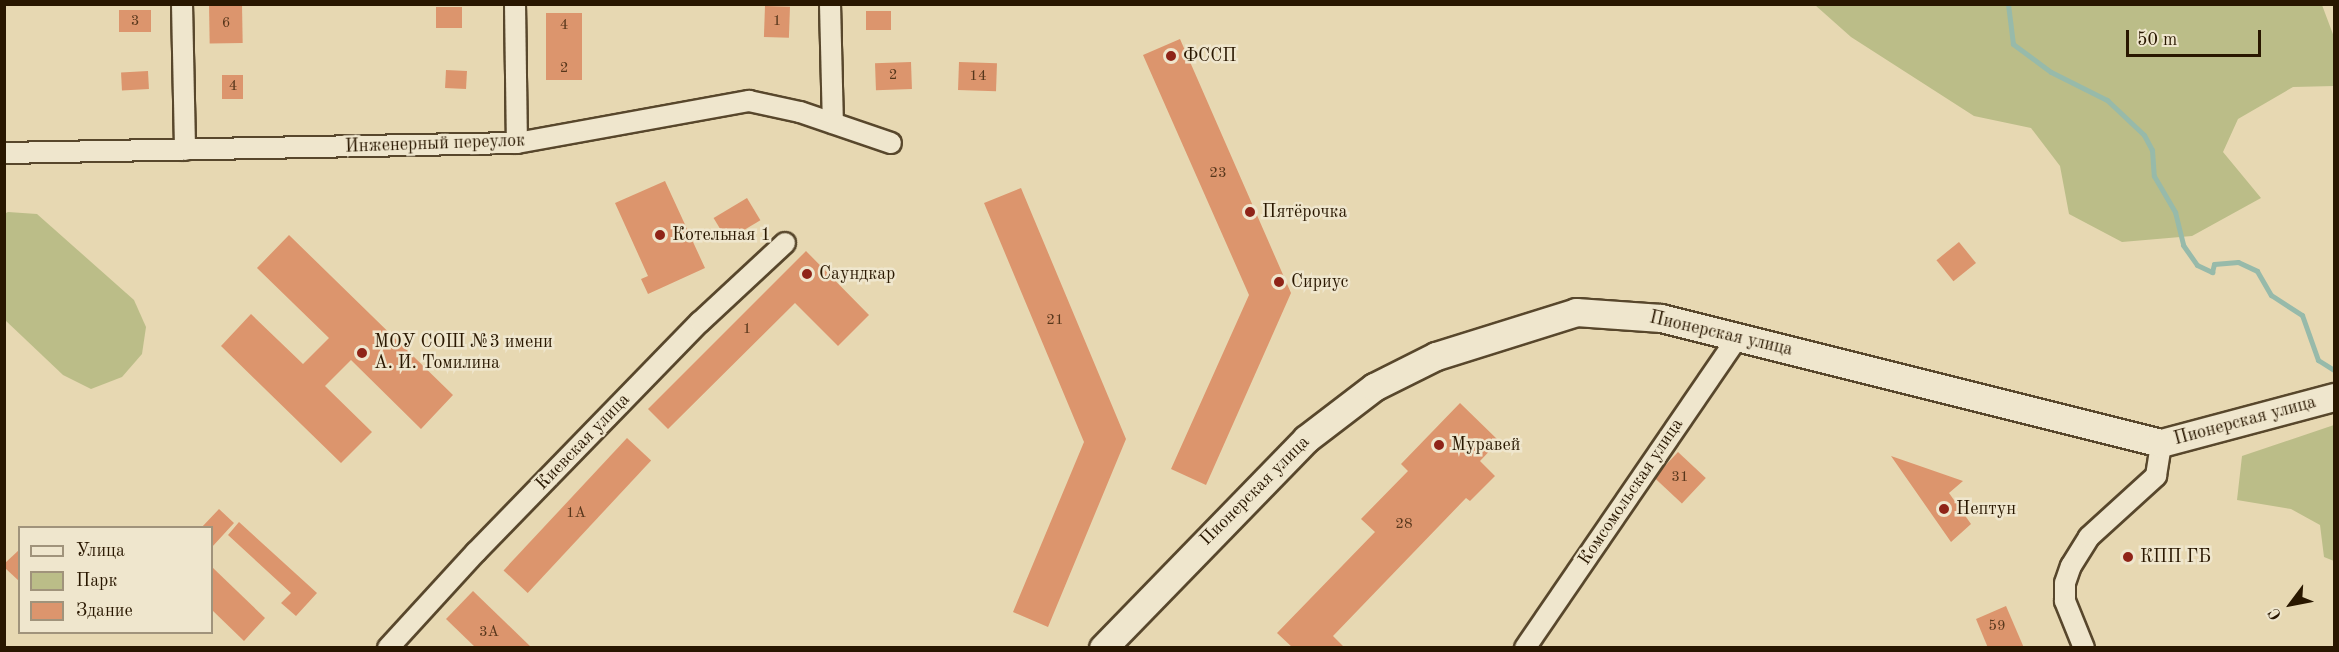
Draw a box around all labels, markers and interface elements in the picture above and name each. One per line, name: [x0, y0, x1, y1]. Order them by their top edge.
house number: 3: [131, 13, 139, 31]
house number: 1: [773, 13, 781, 31]
house number: 6: [222, 15, 230, 33]
house number: 4: [560, 17, 568, 35]
scale bar: [2129, 18, 2264, 56]
text: 50 m: [2137, 31, 2177, 49]
place label: ФССП: [1183, 45, 1236, 67]
marker: ФССП: [1164, 49, 1178, 63]
house number: 2: [560, 60, 568, 78]
house number: 2: [889, 67, 897, 85]
house number: 14: [969, 68, 987, 86]
house number: 4: [229, 78, 237, 96]
street label: Инженерный переулок: [345, 130, 525, 158]
house number: 23: [1209, 165, 1227, 183]
place label: Пятёрочка: [1262, 201, 1347, 223]
marker: Пятёрочка: [1243, 205, 1257, 219]
place label: Котельная 1: [672, 224, 771, 246]
marker: Котельная 1: [653, 228, 667, 242]
place label: Саундкар: [819, 263, 895, 285]
marker: Саундкар: [800, 267, 814, 281]
place label: Сириус: [1291, 271, 1348, 293]
marker: Сириус: [1272, 275, 1286, 289]
street label: Пионерская улица: [1647, 307, 1795, 361]
house number: 21: [1046, 312, 1064, 330]
house number: 1: [743, 321, 751, 339]
place label: МОУ СОШ №3 имени А. И. Томилина: [374, 332, 553, 374]
marker: МОУ СОШ №3 имени А. И. Томилина: [355, 346, 369, 360]
street label: Киевская улица: [531, 389, 635, 495]
street label: Пионерская улица: [2171, 392, 2319, 450]
street label: Комсомольская улица: [1574, 415, 1688, 569]
street label: Пионерская улица: [1196, 432, 1314, 550]
place label: Муравей: [1451, 434, 1520, 456]
marker: Муравей: [1432, 438, 1446, 452]
house number: 31: [1671, 469, 1689, 487]
place label: Нептун: [1956, 498, 2016, 520]
marker: Нептун: [1937, 502, 1951, 516]
house number: 1А: [566, 505, 586, 523]
house number: 28: [1395, 516, 1413, 534]
legend: [18, 526, 213, 634]
text: Улица: [76, 542, 125, 560]
place label: КПП ГБ: [2140, 546, 2211, 568]
marker: КПП ГБ: [2121, 550, 2135, 564]
text: Парк: [76, 572, 117, 590]
north arrow: [2261, 574, 2321, 634]
text: Здание: [76, 602, 133, 620]
text: С: [2266, 605, 2285, 622]
house number: 59: [1988, 618, 2006, 636]
house number: 3А: [479, 624, 499, 642]

